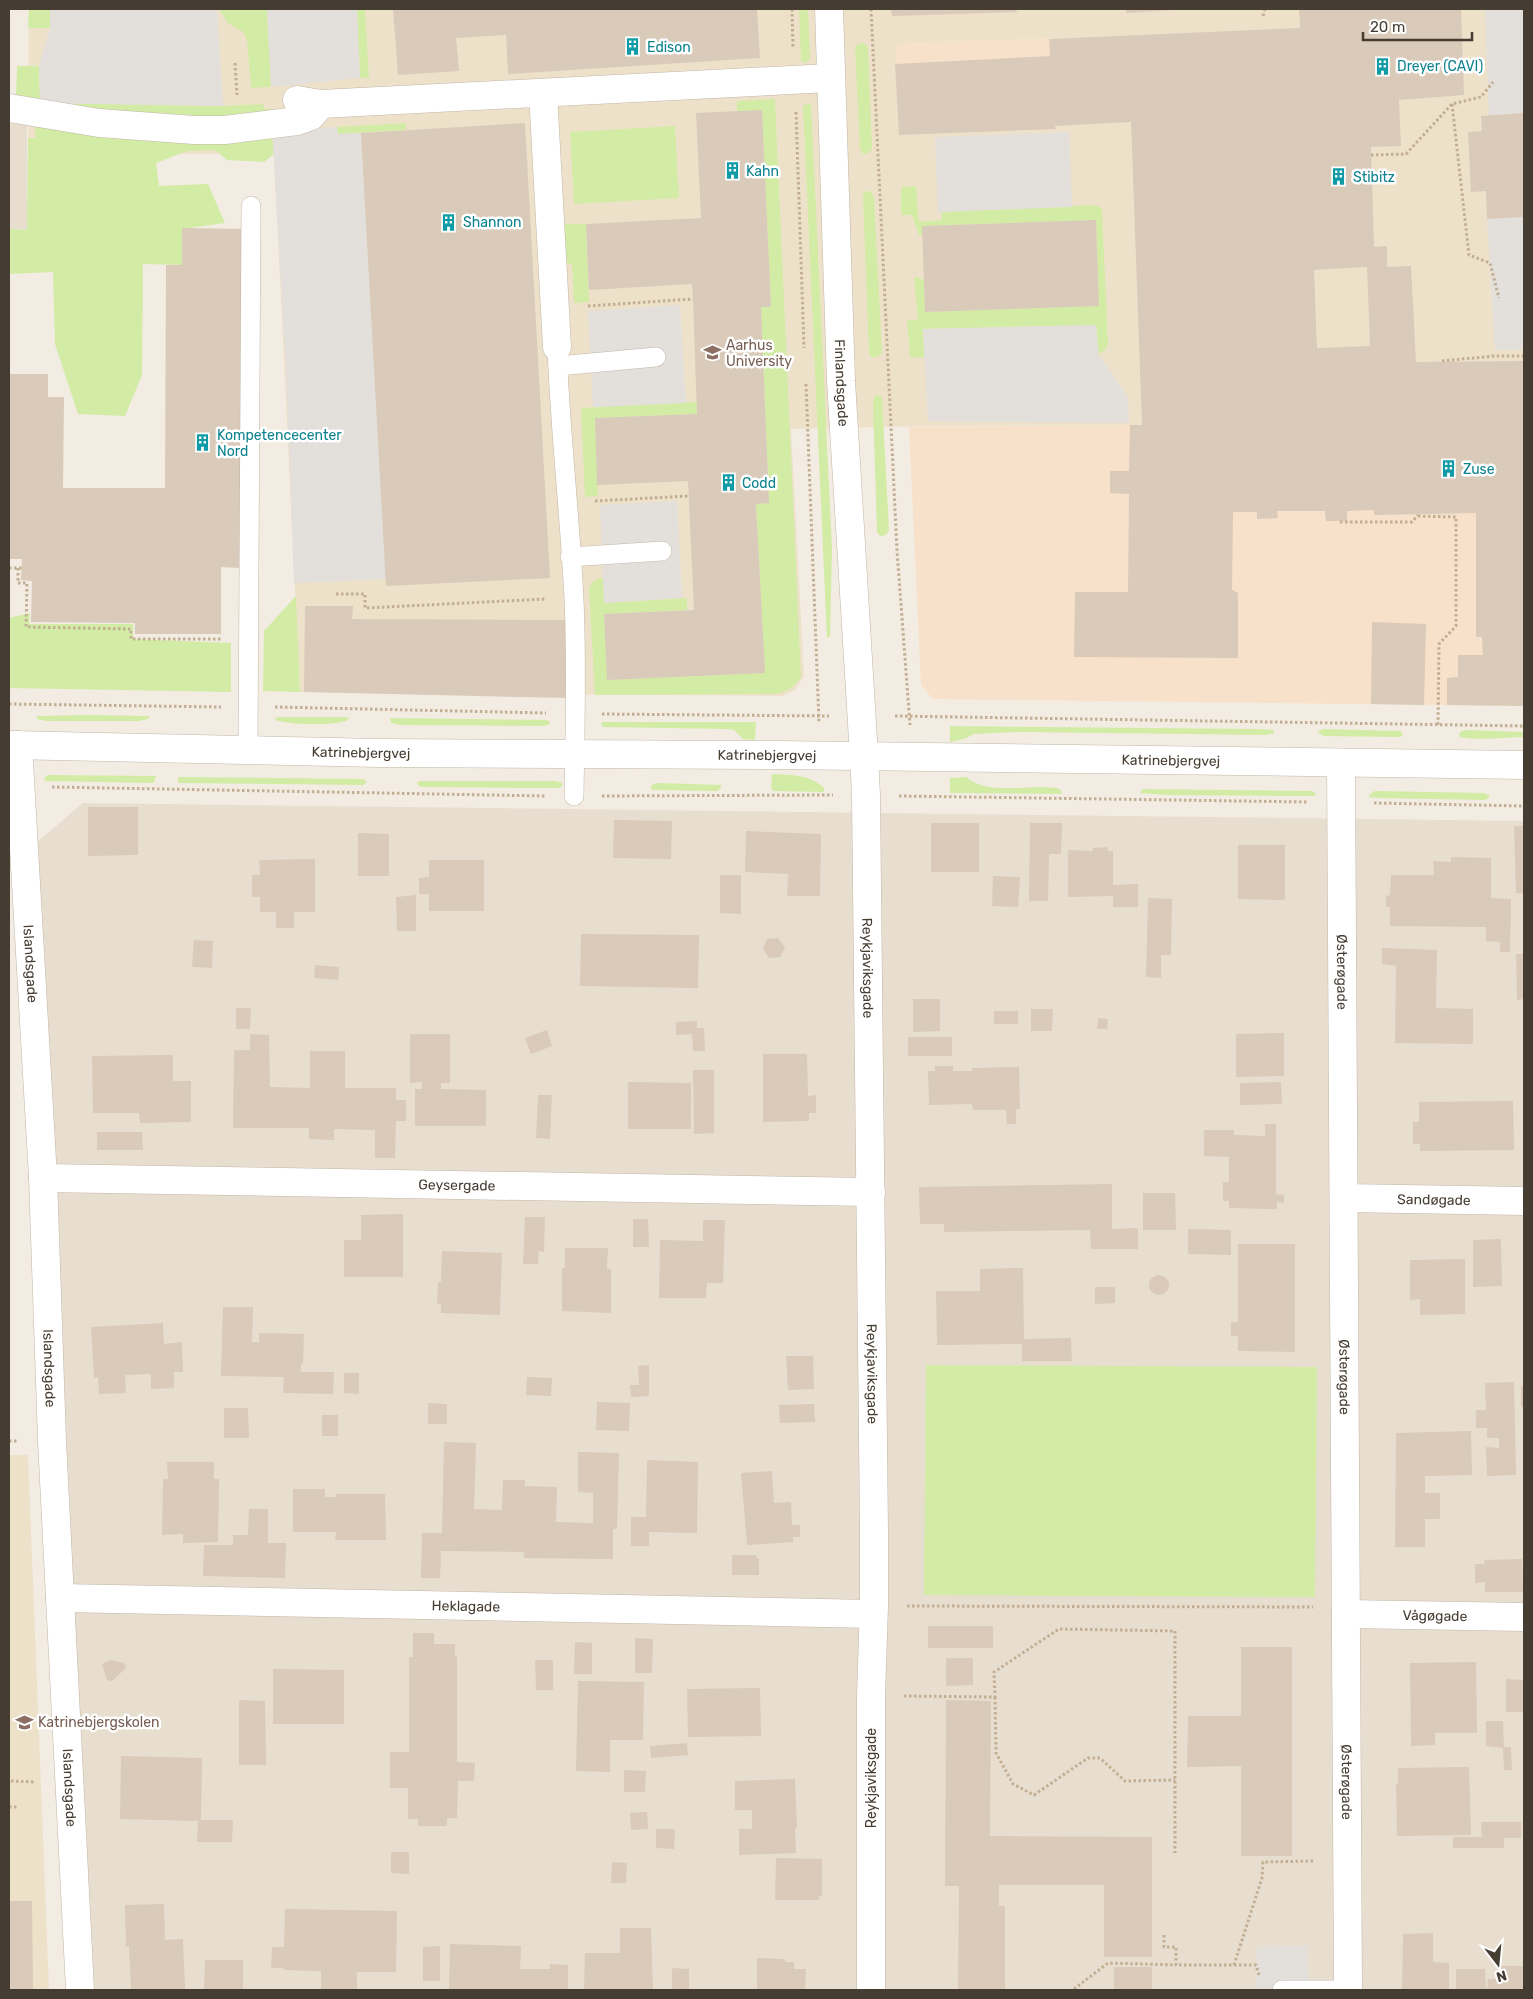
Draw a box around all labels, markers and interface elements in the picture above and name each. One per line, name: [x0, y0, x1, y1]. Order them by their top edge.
scale bar: [1363, 10, 1472, 42]
text: 20 m: [1370, 18, 1405, 36]
building icon: Edison: [623, 37, 643, 57]
place label: Edison: [647, 39, 691, 56]
building icon: Dreyer (CAVI): [1373, 56, 1393, 76]
place label: Dreyer (CAVI): [1397, 58, 1483, 75]
building icon: Kahn: [722, 161, 742, 181]
place label: Kahn: [746, 163, 779, 180]
building icon: Stibitz: [1329, 167, 1349, 187]
place label: Stibitz: [1353, 169, 1395, 186]
building icon: Shannon: [439, 212, 459, 232]
place label: Shannon: [463, 214, 521, 231]
place label: Aarhus University: [726, 337, 792, 370]
street label: Finlandsgade: [831, 339, 852, 427]
school or university icon: Aarhus University: [702, 343, 722, 363]
place label: Kompetencecenter Nord: [217, 427, 342, 460]
building icon: Kompetencecenter Nord: [193, 433, 213, 453]
building icon: Zuse: [1439, 459, 1459, 479]
place label: Zuse: [1463, 461, 1495, 478]
building icon: Codd: [718, 473, 738, 493]
place label: Codd: [742, 475, 776, 492]
street label: Katrinebjergvej: [311, 743, 410, 762]
street label: Katrinebjergvej: [717, 746, 816, 764]
street label: Katrinebjergvej: [1121, 751, 1220, 769]
street label: Reykjaviksgade: [859, 918, 877, 1018]
street label: Islandsgade: [20, 924, 41, 1003]
street label: Østerøgade: [1333, 934, 1351, 1010]
street label: Geysergade: [418, 1176, 496, 1194]
street label: Sandøgade: [1397, 1190, 1471, 1209]
street label: Reykjaviksgade: [863, 1324, 881, 1424]
street label: Islandsgade: [40, 1329, 59, 1408]
street label: Østerøgade: [1336, 1339, 1353, 1415]
street label: Heklagade: [432, 1597, 500, 1615]
street label: Vågøgade: [1402, 1606, 1468, 1625]
school or university icon: Katrinebjergskolen: [14, 1712, 34, 1732]
place label: Katrinebjergskolen: [38, 1714, 160, 1731]
street label: Reykjaviksgade: [863, 1728, 880, 1828]
street label: Østerøgade: [1338, 1744, 1356, 1820]
street label: Islandsgade: [59, 1748, 80, 1827]
north arrow: [1473, 1939, 1523, 1989]
text: N: [1494, 1966, 1509, 1986]

